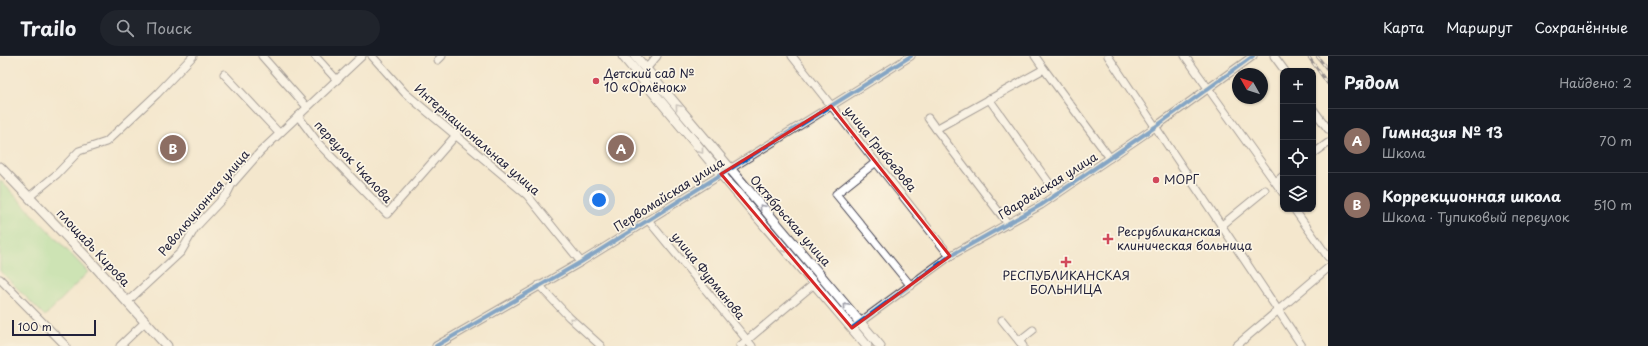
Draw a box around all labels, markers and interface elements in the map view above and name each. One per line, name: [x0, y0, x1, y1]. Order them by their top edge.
search box: [100, 10, 380, 46]
text: Trailo: [20, 14, 76, 42]
text: Поиск: [146, 16, 192, 39]
icon: search: [114, 17, 136, 39]
text: Карта: [1383, 17, 1424, 38]
text: Маршрут: [1446, 17, 1512, 38]
text: Сохранённые: [1534, 17, 1628, 38]
place label: Детский сад № 10 «Орлёнок»: [603, 64, 694, 96]
north arrow: [1232, 68, 1268, 104]
map controls: [1280, 68, 1316, 212]
button: +: [1280, 68, 1316, 104]
text: Рядом: [1344, 69, 1399, 95]
text: Найдено: 2: [1559, 73, 1632, 92]
marker: Детский сад № 10 «Орлёнок»: [591, 76, 601, 86]
street label: Интернациональная улица: [411, 80, 545, 199]
street label: улица Грибоедова: [840, 101, 922, 196]
button: −: [1280, 104, 1316, 140]
one-way arrow: [675, 105, 682, 112]
street label: переулок Чкалова: [311, 116, 397, 207]
text: Гимназия № 13: [1382, 120, 1503, 143]
text: A: [1352, 131, 1362, 150]
text: 70 m: [1599, 131, 1632, 150]
pin: B: [160, 133, 186, 163]
pin: A: [608, 133, 634, 163]
button: locate: [1280, 140, 1316, 176]
text: Школа: [1382, 143, 1426, 162]
street label: Революционная улица: [153, 145, 253, 259]
one-way arrow: [697, 146, 704, 154]
street label: Гвардейская улица: [994, 147, 1101, 223]
street label: Первомайская улица: [610, 153, 728, 236]
place label: МОРГ: [1164, 170, 1200, 188]
street label: Октябрьская улица: [746, 171, 836, 270]
marker: МОРГ: [1151, 175, 1161, 185]
button: layers: [1280, 176, 1316, 212]
text: Коррекционная школа: [1382, 184, 1561, 207]
your location: [589, 190, 609, 210]
text: B: [1353, 195, 1361, 214]
text: 510 m: [1593, 195, 1632, 214]
street label: площадь Кирова: [53, 204, 135, 291]
one-way arrow: [759, 204, 766, 211]
text: Школа · Тупиковый переулок: [1382, 207, 1569, 226]
place label: Ресрубликанская клиническая больница: [1117, 222, 1252, 254]
street label: улица Фурманова: [668, 228, 750, 323]
marker: Ресрубликанская клиническая больница: [1102, 233, 1114, 245]
one-way arrow: [781, 245, 788, 253]
marker: РЕСПУБЛИКАНСКАЯ БОЛЬНИЦА: [1060, 256, 1072, 268]
place label: РЕСПУБЛИКАНСКАЯ БОЛЬНИЦА: [1002, 266, 1130, 298]
one-way arrow: [844, 303, 851, 310]
one-way arrow: [570, 317, 577, 324]
scale bar: [12, 318, 96, 337]
text: 100 m: [18, 318, 52, 335]

